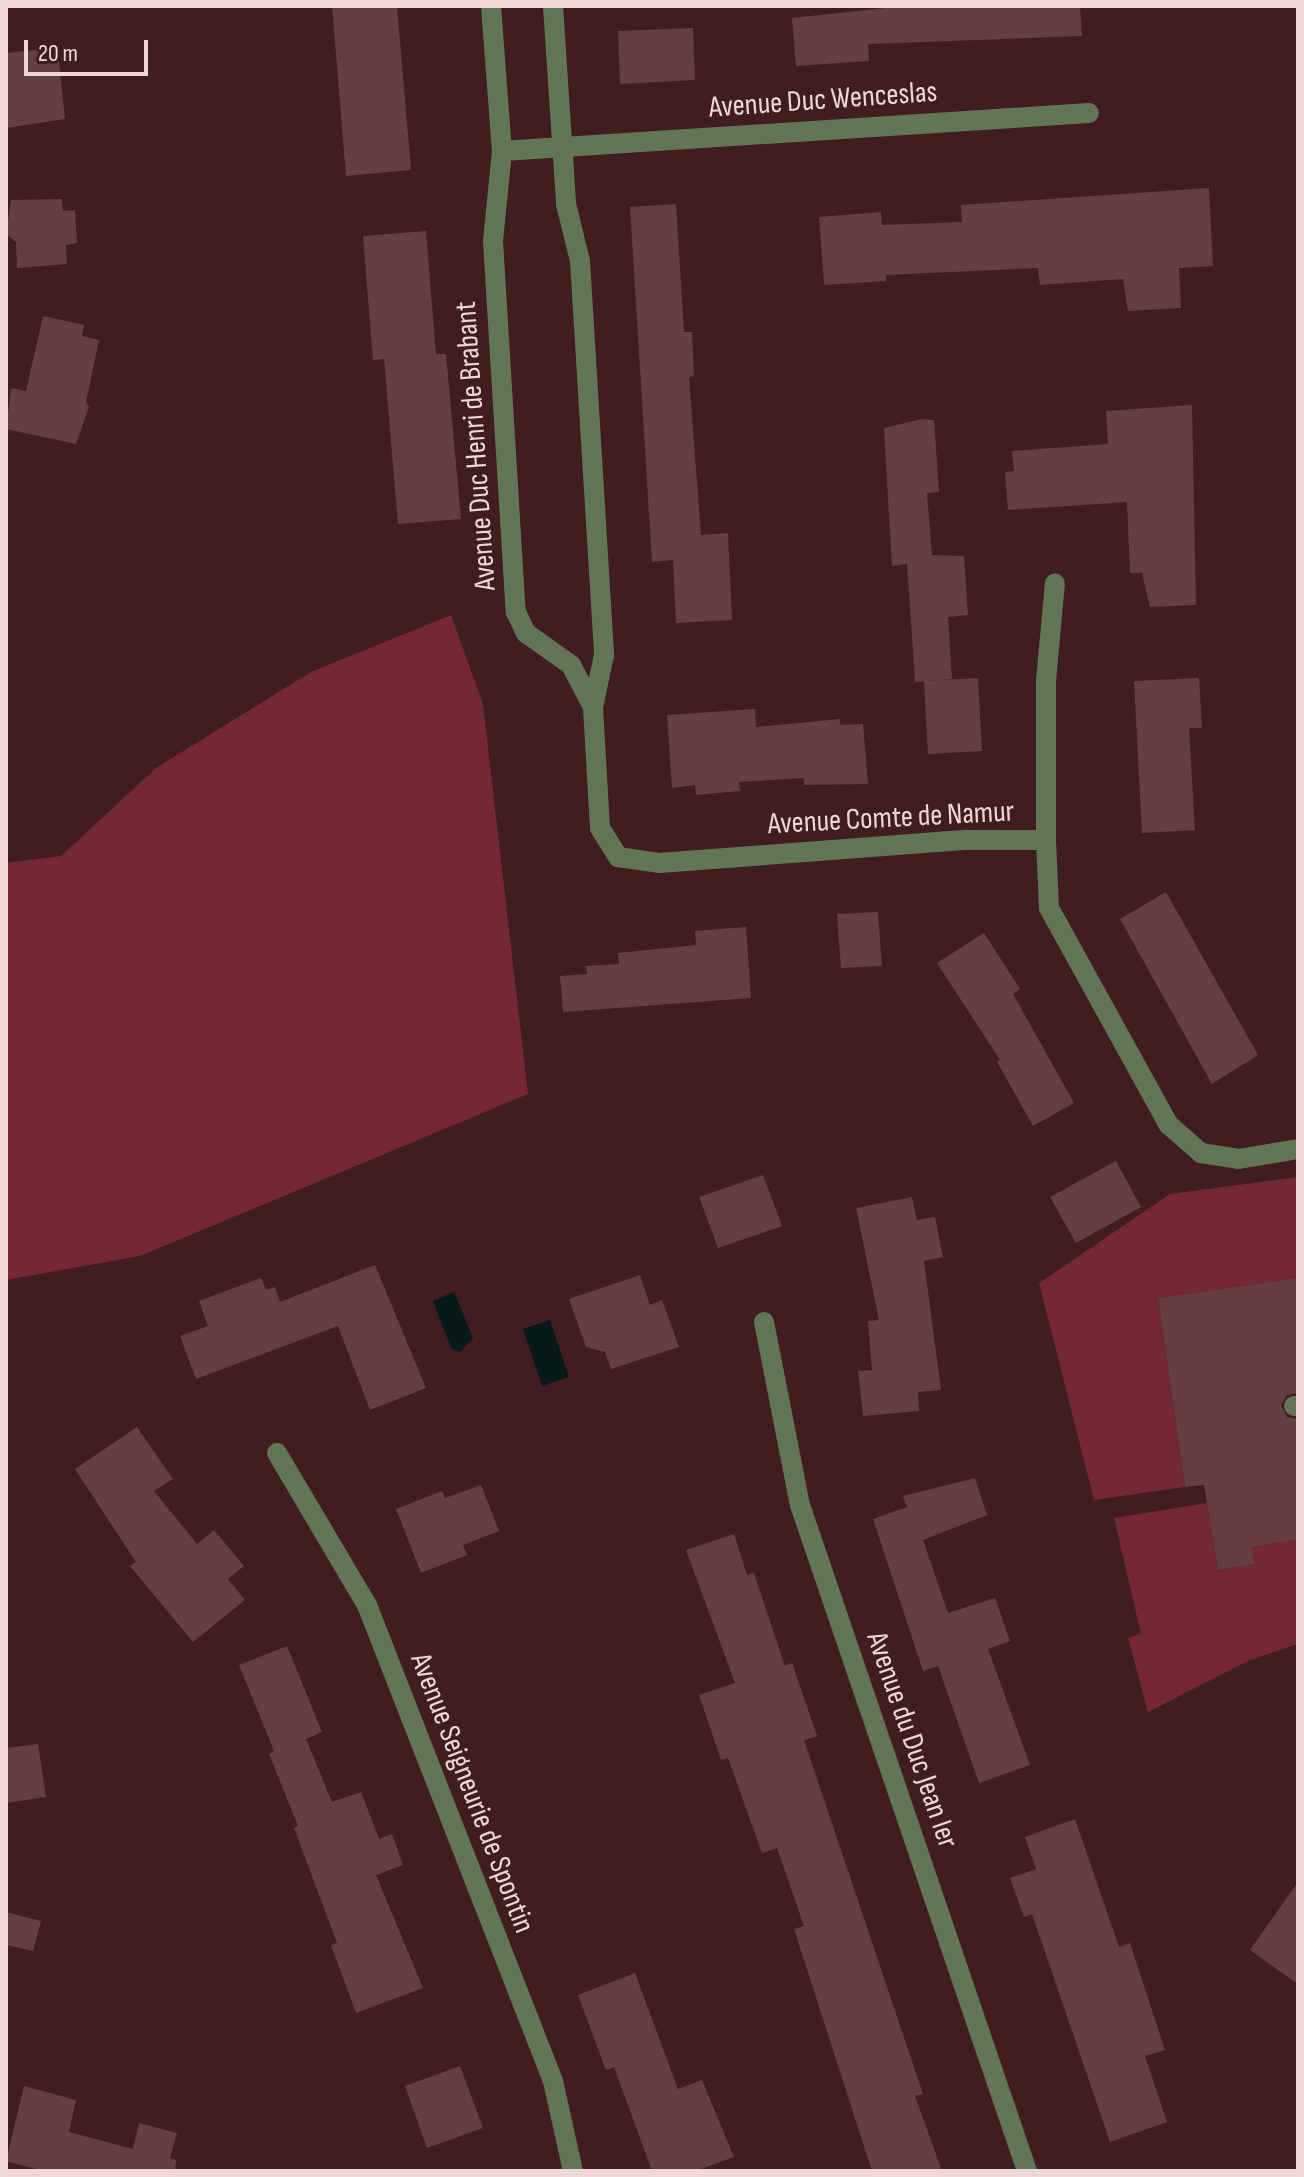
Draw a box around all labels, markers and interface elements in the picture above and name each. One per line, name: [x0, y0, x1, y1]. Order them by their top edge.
scale bar: [28, 24, 152, 74]
text: 20 m: [38, 39, 78, 68]
street label: Avenue Duc Wenceslas: [708, 74, 938, 126]
street label: Avenue Duc Henri de Brabant: [448, 300, 504, 592]
street label: Avenue Comte de Namur: [767, 794, 1015, 842]
street label: Avenue du Duc Jean Ier: [858, 1627, 966, 1853]
street label: Avenue Seigneurie de Spontin: [402, 1648, 542, 1938]

